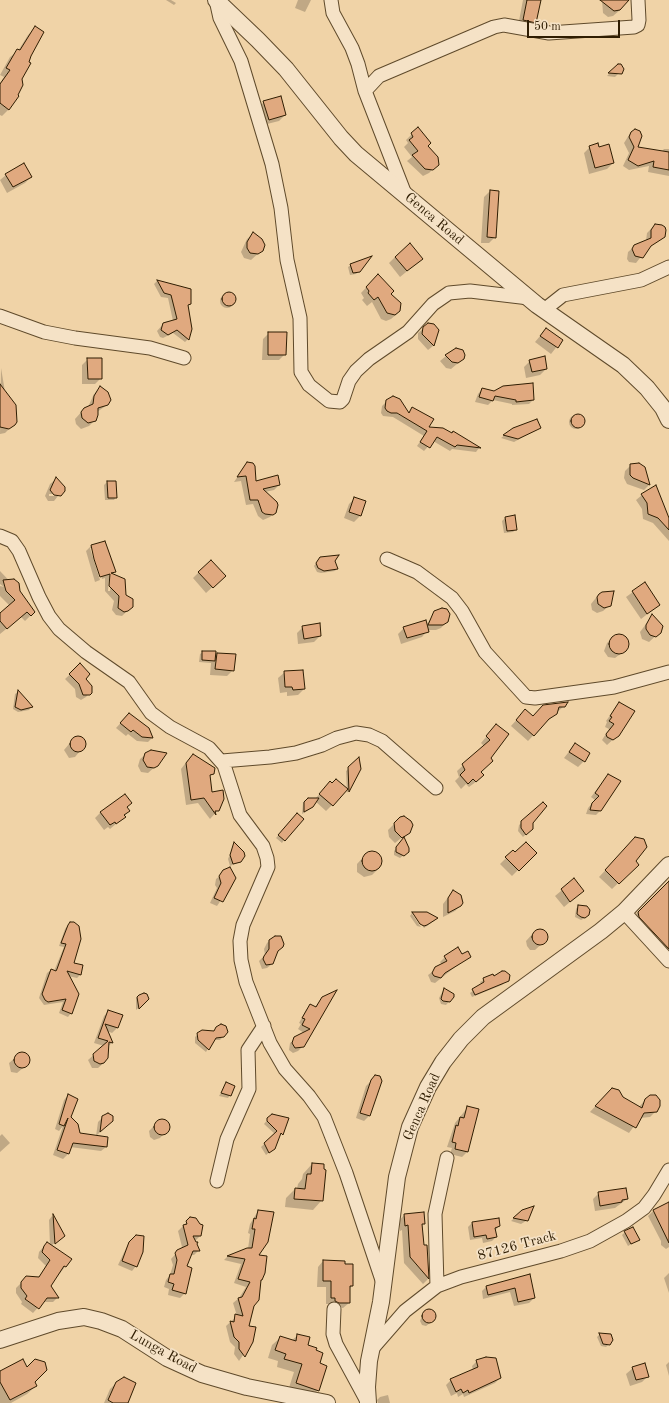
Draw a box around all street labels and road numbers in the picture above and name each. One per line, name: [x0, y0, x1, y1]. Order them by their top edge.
street label: Genca Road: [401, 189, 467, 249]
street label: Genca Road: [400, 1071, 444, 1143]
street label: 87126 Track: [476, 1227, 558, 1265]
street label: Lunga Road: [127, 1327, 199, 1377]

